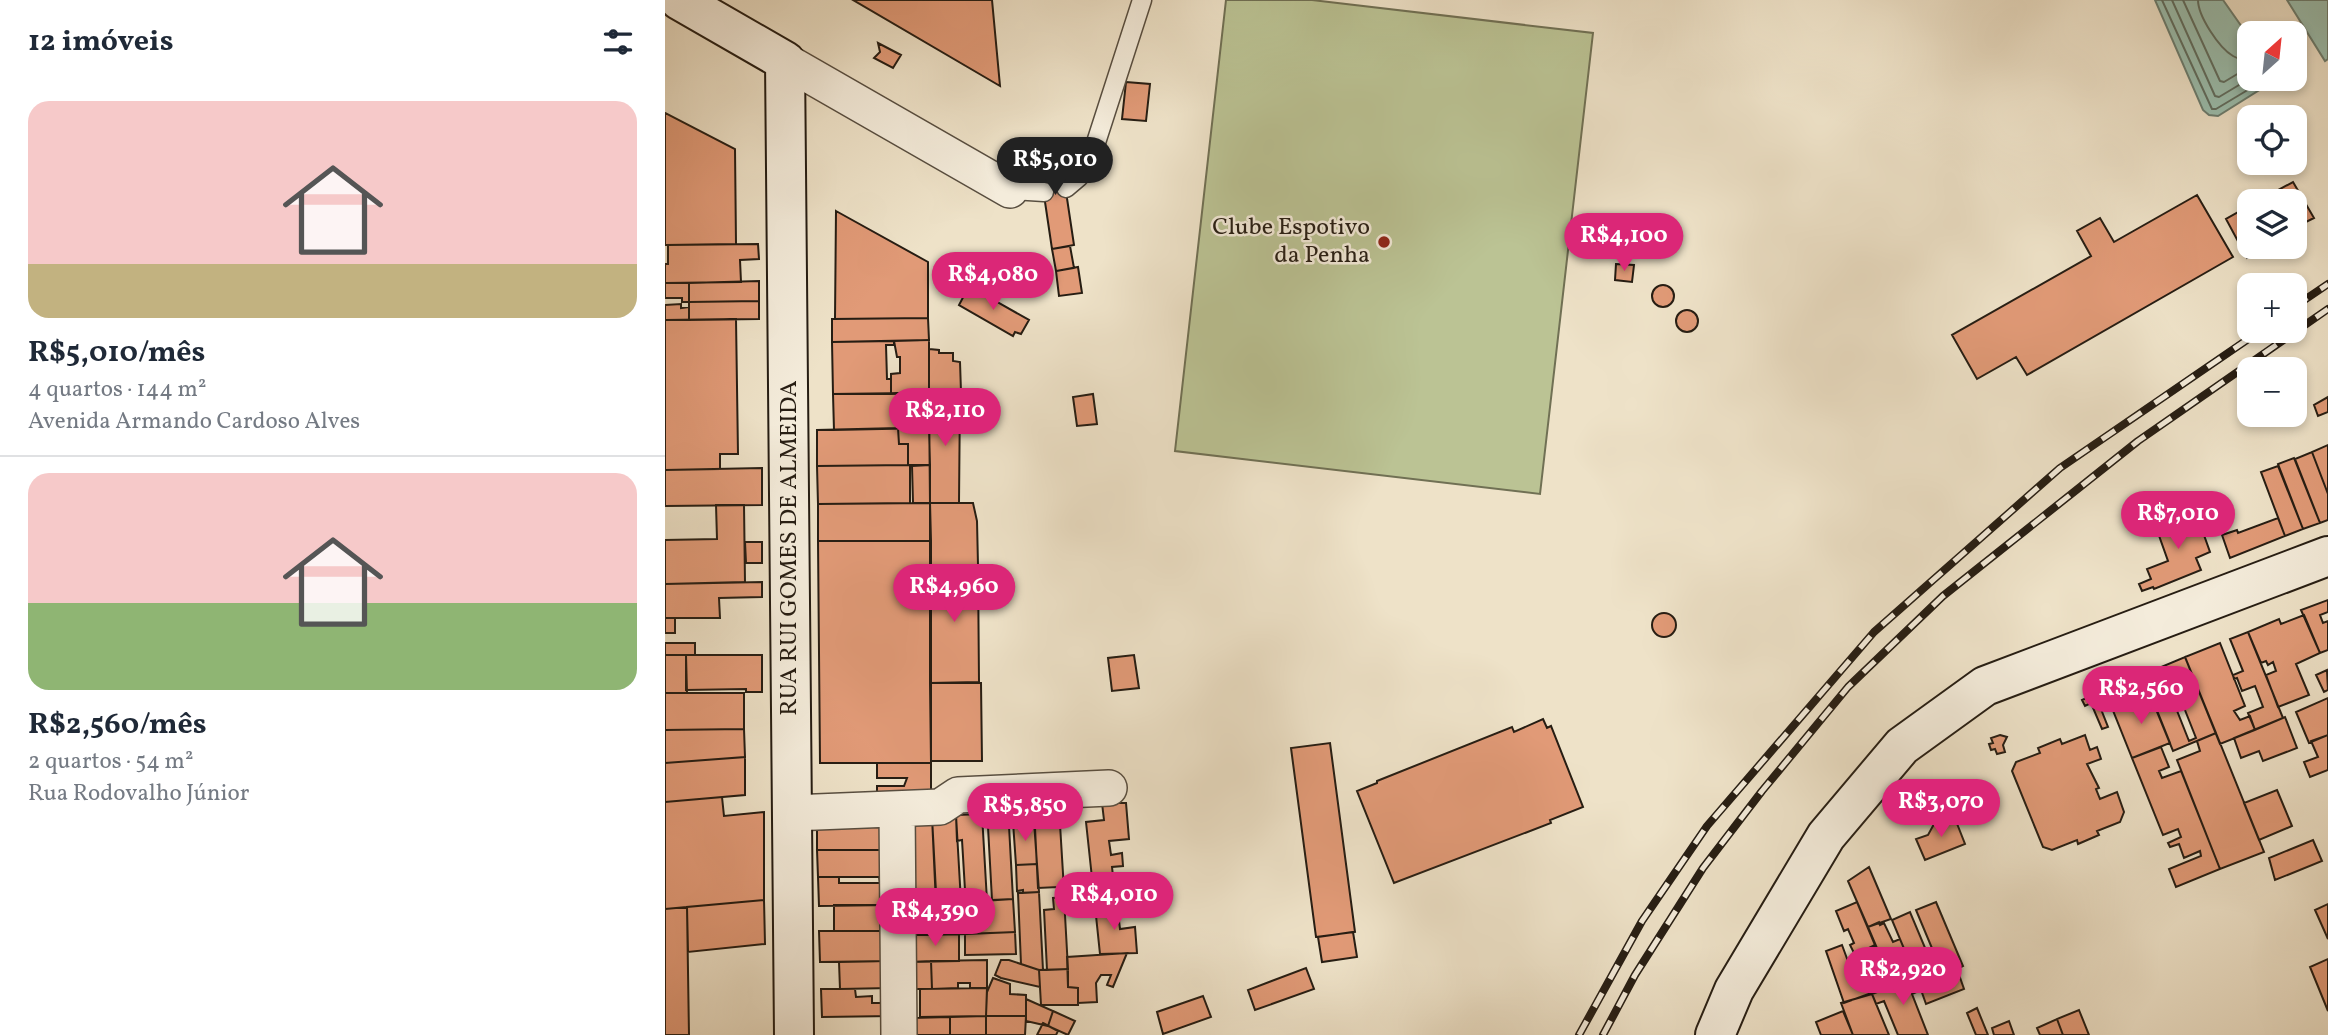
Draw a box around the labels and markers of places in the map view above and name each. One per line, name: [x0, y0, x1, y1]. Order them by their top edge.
pin: R$5,010: [990, 138, 1120, 197]
place label: Clube Espotivo da Penha: [1212, 211, 1370, 273]
pin: R$4,100: [1559, 214, 1689, 273]
marker: Clube Espotivo da Penha: [1376, 234, 1392, 250]
pin: R$4,080: [928, 252, 1058, 312]
pin: R$2,110: [880, 388, 1010, 448]
pin: R$7,010: [2113, 491, 2243, 551]
pin: R$4,960: [889, 564, 1019, 624]
pin: R$2,560: [2076, 666, 2206, 726]
pin: R$3,070: [1876, 780, 2006, 839]
pin: R$5,850: [960, 784, 1090, 843]
pin: R$4,010: [1049, 872, 1179, 932]
pin: R$4,390: [870, 888, 1000, 948]
pin: R$2,920: [1838, 948, 1968, 1007]

